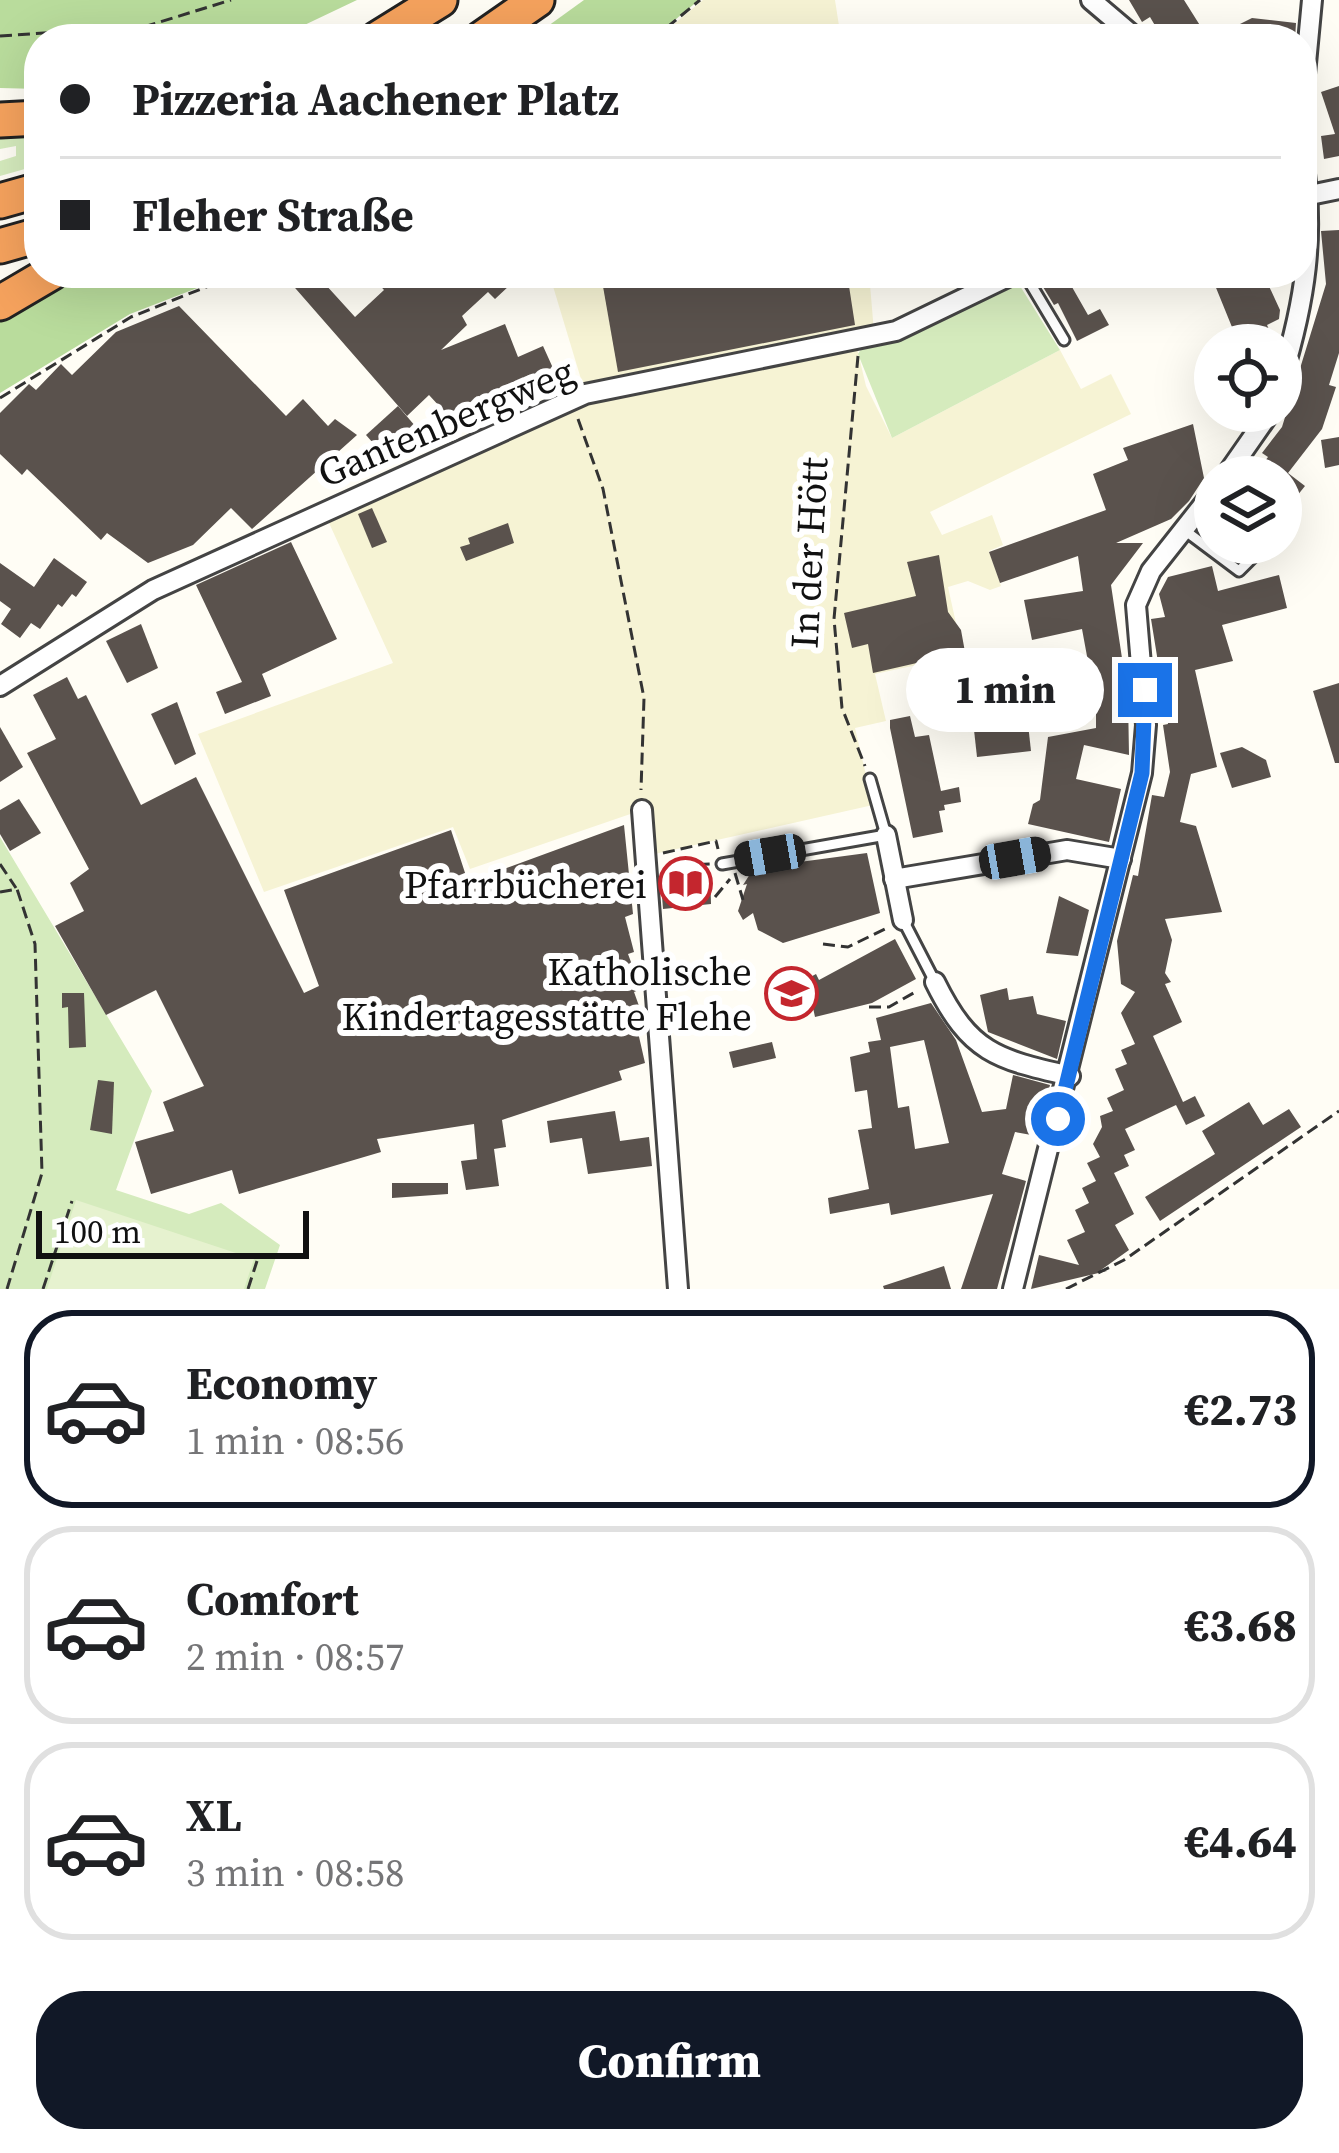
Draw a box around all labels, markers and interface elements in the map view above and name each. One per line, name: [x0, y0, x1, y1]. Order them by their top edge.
text: Pizzeria Aachener Platz: [132, 68, 619, 130]
text: Fleher Straße: [132, 184, 414, 246]
map controls: [1194, 324, 1302, 564]
button: locate: [1194, 324, 1302, 432]
street label: Gantenbergweg: [310, 344, 582, 500]
street label: In der Hött: [778, 456, 840, 650]
button: layers: [1194, 456, 1302, 564]
callout: 1 min: [905, 648, 1103, 732]
text: 1 min: [954, 663, 1056, 716]
route end: [1118, 663, 1172, 717]
car: [731, 831, 809, 879]
car: [976, 834, 1054, 882]
library icon: Pfarrbücherei: [658, 856, 714, 912]
place label: Pfarrbücherei: [404, 858, 647, 911]
place label: Katholische Kindertagesstätte Flehe: [342, 945, 752, 1043]
school or university icon: Katholische Kindertagesstätte Flehe: [763, 965, 819, 1021]
route start: [1031, 1092, 1085, 1146]
scale bar: [36, 1205, 309, 1258]
text: 100 m: [54, 1209, 141, 1254]
text: Economy: [186, 1352, 377, 1414]
icon: car: [42, 1355, 150, 1463]
text: €2.73: [1184, 1378, 1297, 1440]
text: 1 min · 08:56: [186, 1414, 405, 1467]
text: Comfort: [186, 1568, 359, 1630]
icon: car: [42, 1571, 150, 1679]
text: €3.68: [1184, 1594, 1297, 1656]
text: 2 min · 08:57: [186, 1630, 405, 1683]
text: XL: [186, 1784, 242, 1846]
icon: car: [42, 1787, 150, 1895]
text: €4.64: [1184, 1810, 1297, 1872]
text: 3 min · 08:58: [186, 1846, 405, 1899]
button: Confirm: [36, 1991, 1303, 2129]

